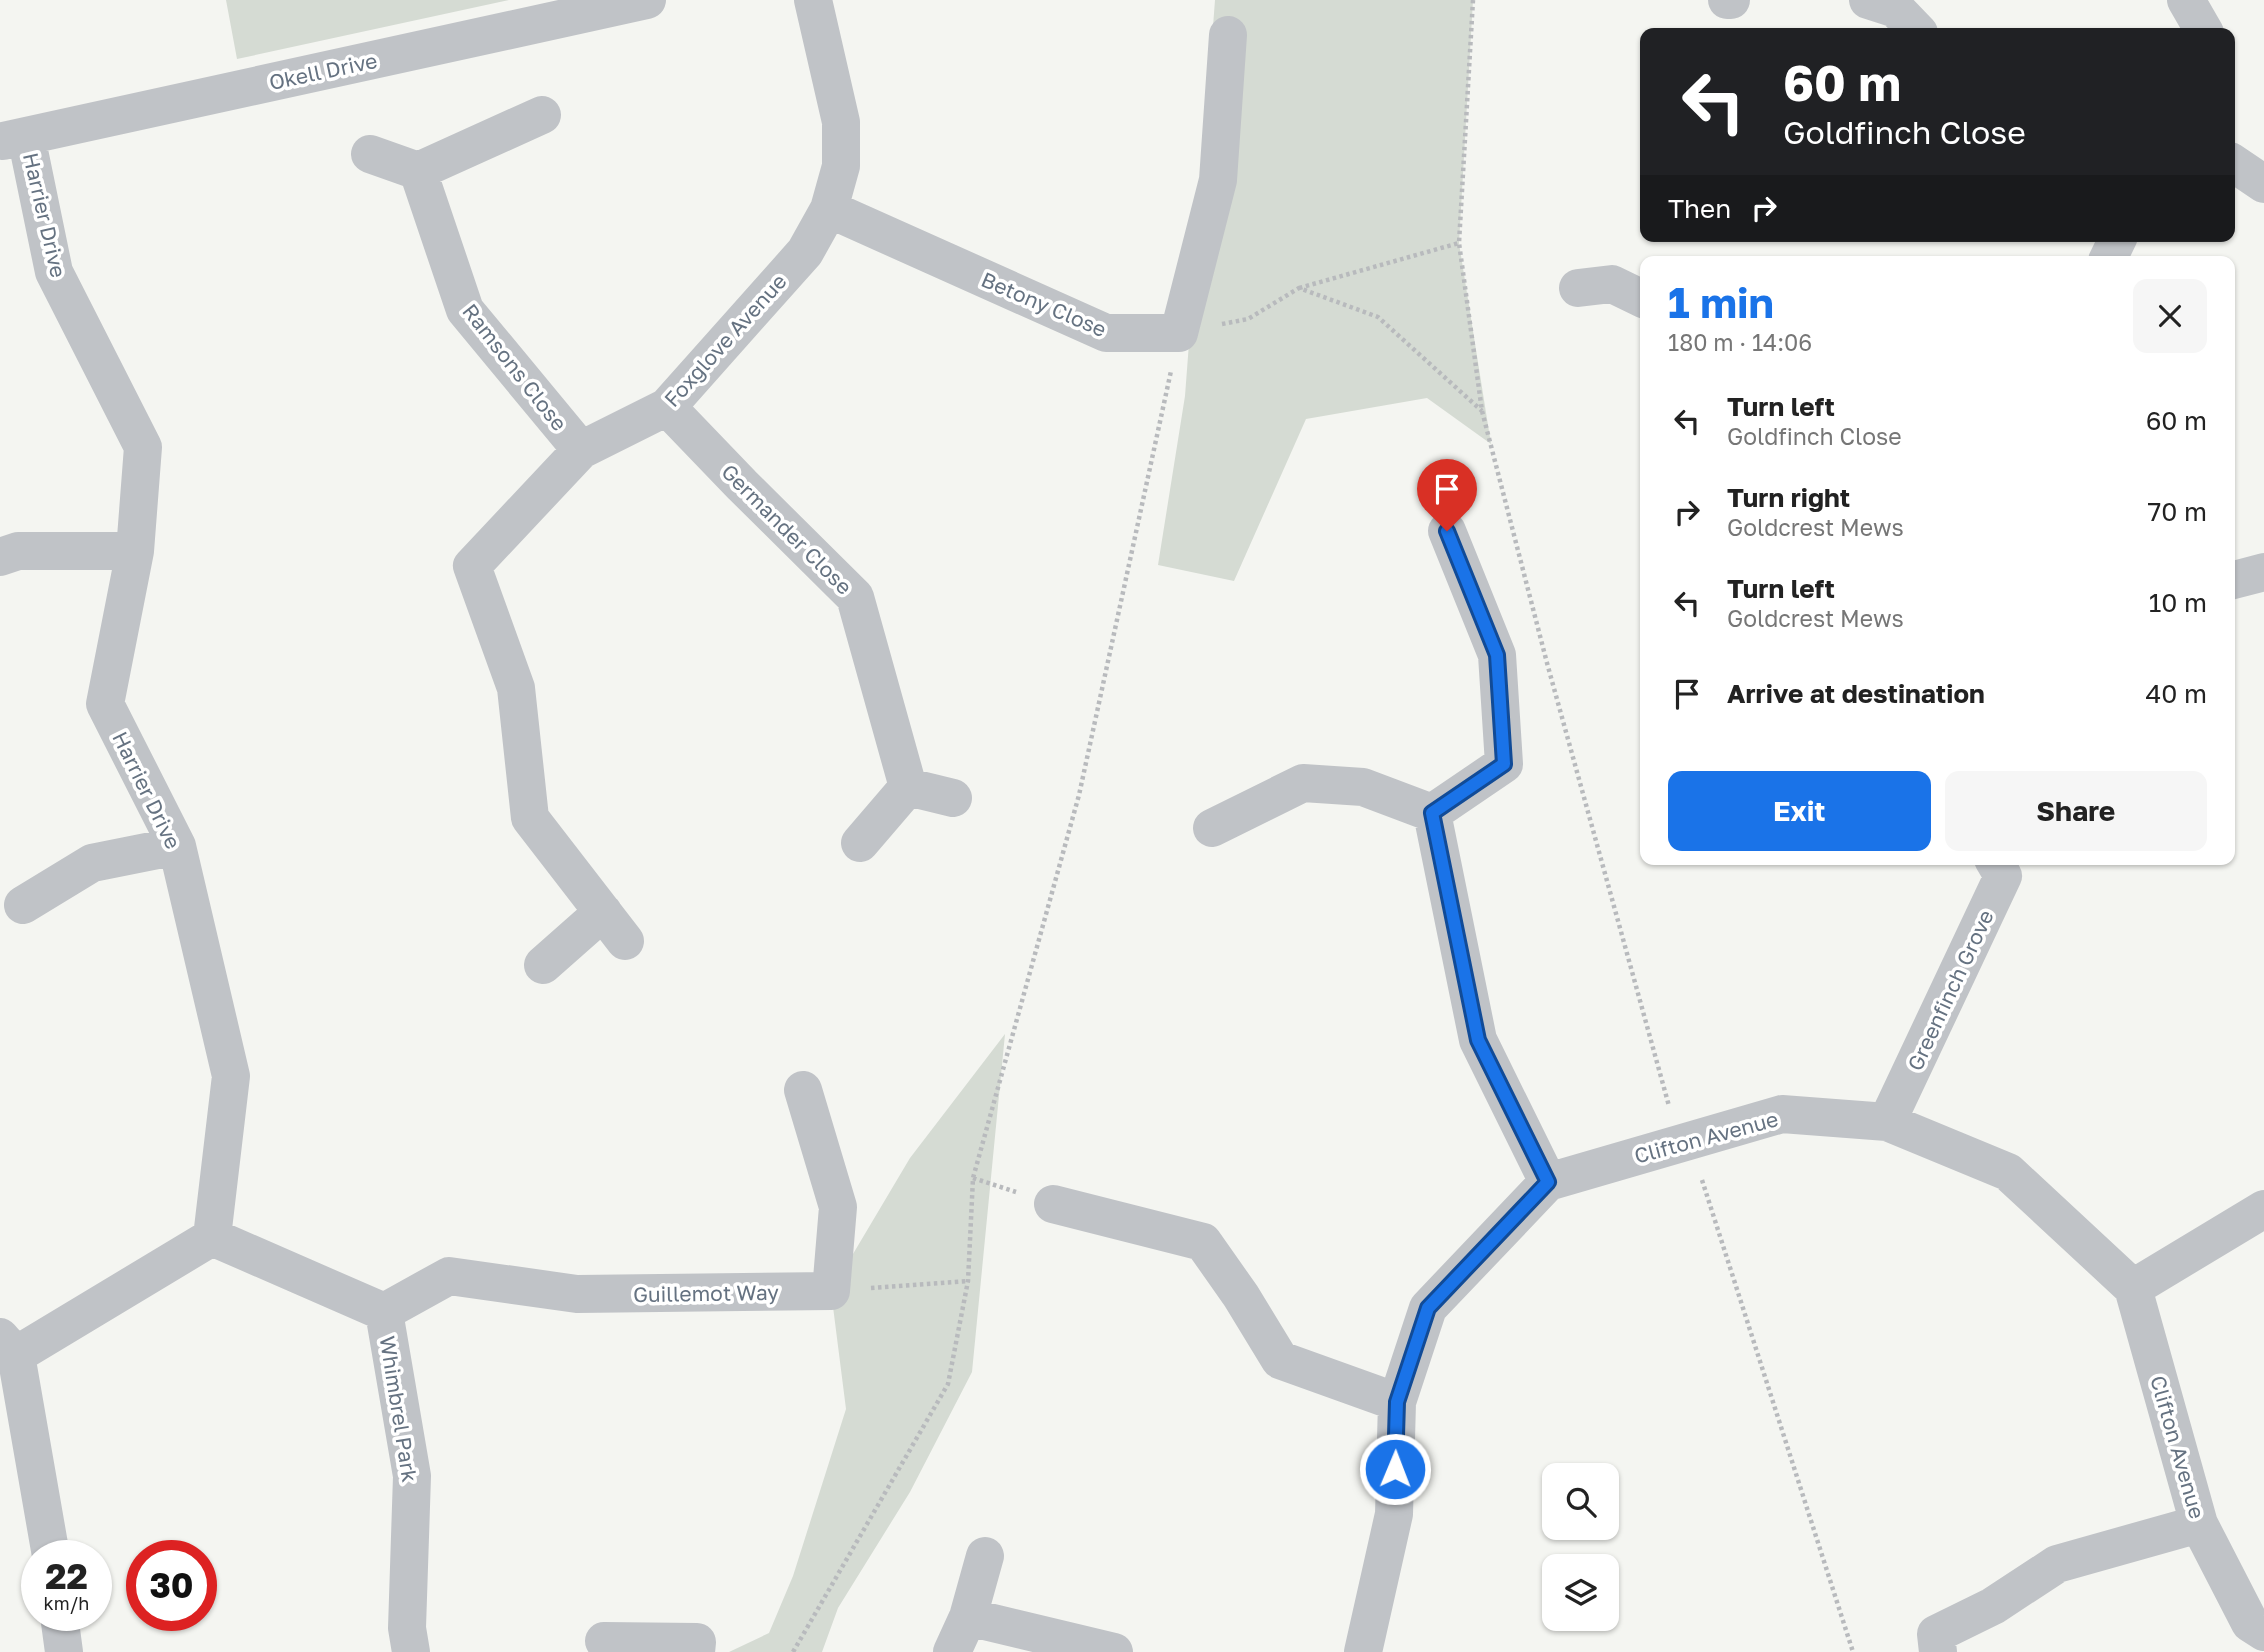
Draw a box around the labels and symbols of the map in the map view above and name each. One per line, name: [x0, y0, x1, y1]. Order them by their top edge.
street label: Okell Drive: [267, 47, 379, 95]
street label: Harrier Drive: [18, 150, 72, 280]
street label: Betony Close: [977, 266, 1111, 342]
street label: Foxglove Avenue: [658, 268, 792, 412]
street label: Ramsons Close: [457, 298, 573, 436]
street label: Germander Close: [716, 458, 858, 600]
pin: [1417, 459, 1477, 531]
street label: Harrier Drive: [107, 727, 187, 853]
street label: Greenfinch Grove: [1901, 905, 1999, 1075]
street label: Clifton Avenue: [1631, 1105, 1781, 1169]
street label: Guillemot Way: [633, 1279, 779, 1307]
street label: Whimbrel Park: [375, 1334, 423, 1484]
street label: Clifton Avenue: [2145, 1372, 2211, 1522]
position arrow: [1358, 1432, 1432, 1506]
speed limit sign: 30: [126, 1540, 217, 1631]

